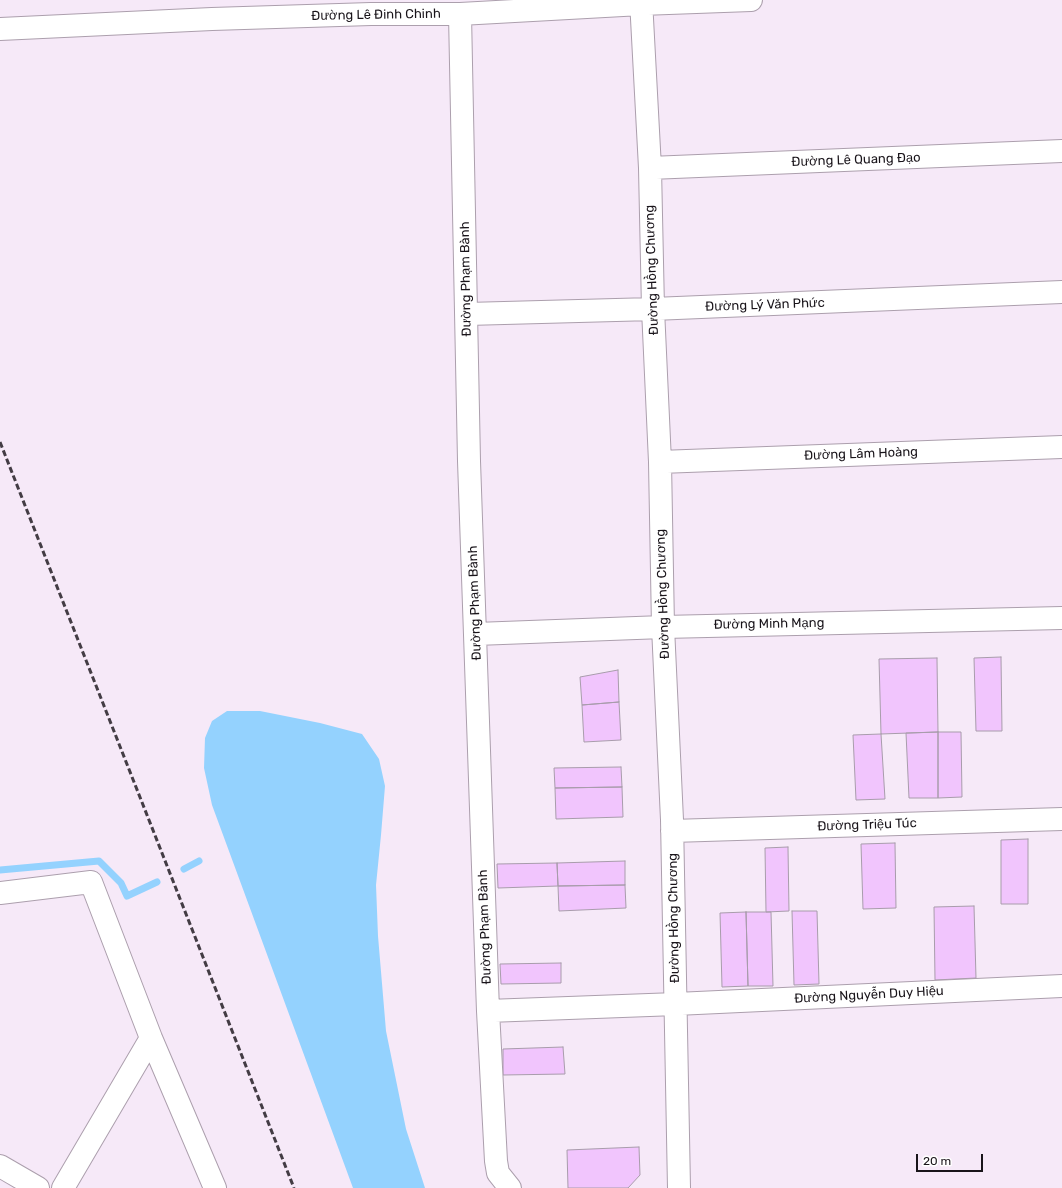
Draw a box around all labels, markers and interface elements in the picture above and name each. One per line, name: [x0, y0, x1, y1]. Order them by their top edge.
street label: Đường Lê Đinh Chinh: [311, 6, 441, 24]
street label: Đường Lê Quang Đạo: [791, 150, 921, 170]
street label: Đường Hồng Chương: [642, 205, 662, 335]
street label: Đường Phạm Bành: [457, 221, 475, 337]
street label: Đường Lý Văn Phức: [705, 295, 825, 315]
street label: Đường Lâm Hoàng: [804, 444, 918, 464]
street label: Đường Hồng Chương: [653, 529, 673, 659]
street label: Đường Phạm Bành: [465, 545, 485, 661]
street label: Đường Minh Mạng: [713, 615, 825, 633]
street label: Đường Triệu Túc: [817, 815, 917, 835]
street label: Đường Hồng Chương: [665, 853, 683, 983]
street label: Đường Phạm Bành: [475, 869, 495, 985]
street label: Đường Nguyễn Duy Hiệu: [794, 983, 944, 1007]
scale bar: [918, 1146, 985, 1172]
text: 20 m: [923, 1154, 951, 1168]

